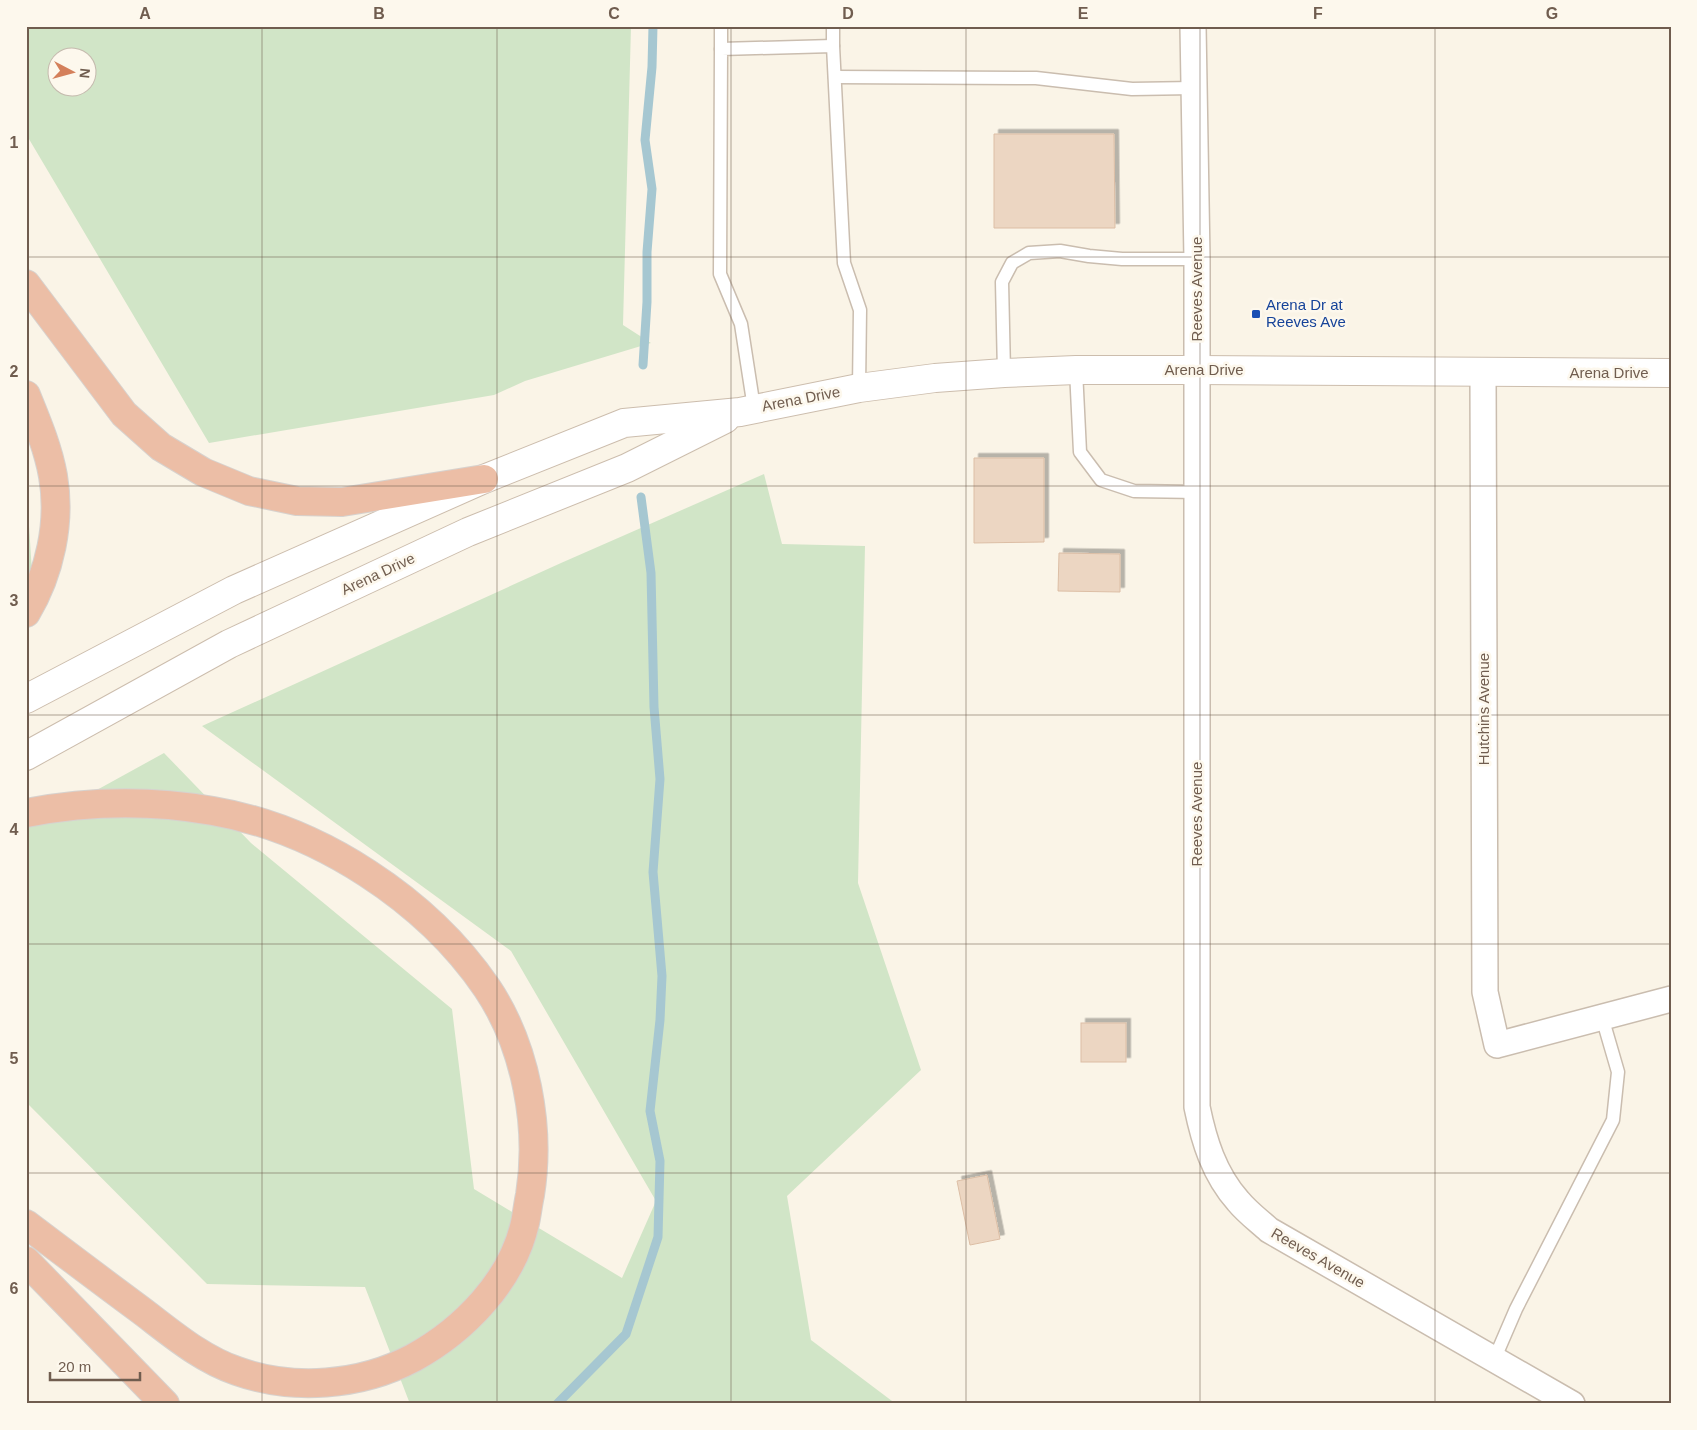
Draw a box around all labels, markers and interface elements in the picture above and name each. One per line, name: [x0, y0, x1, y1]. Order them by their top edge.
text: A: [139, 5, 151, 22]
text: B: [373, 5, 385, 22]
text: C: [608, 5, 620, 22]
text: D: [842, 5, 854, 22]
text: E: [1078, 5, 1089, 22]
text: F: [1313, 5, 1323, 22]
text: G: [1546, 5, 1558, 22]
north arrow: [48, 48, 98, 98]
text: N: [76, 67, 93, 79]
text: 1: [10, 134, 19, 151]
street label: Reeves Avenue: [1188, 237, 1205, 341]
place label: Arena Dr at Reeves Ave: [1266, 296, 1346, 330]
marker: Arena Dr at Reeves Ave: [1250, 308, 1262, 320]
street label: Arena Drive: [1164, 361, 1244, 378]
text: 2: [10, 363, 19, 380]
street label: Arena Drive: [1569, 364, 1649, 381]
street label: Arena Drive: [760, 383, 841, 414]
street label: Arena Drive: [338, 549, 417, 598]
text: 3: [10, 592, 19, 609]
street label: Hutchins Avenue: [1475, 653, 1492, 765]
street label: Reeves Avenue: [1188, 762, 1205, 866]
text: 4: [10, 821, 19, 838]
text: 5: [10, 1050, 19, 1067]
street label: Reeves Avenue: [1269, 1224, 1368, 1291]
text: 6: [10, 1280, 19, 1297]
scale bar: [50, 1350, 140, 1382]
text: 20 m: [58, 1358, 91, 1375]

